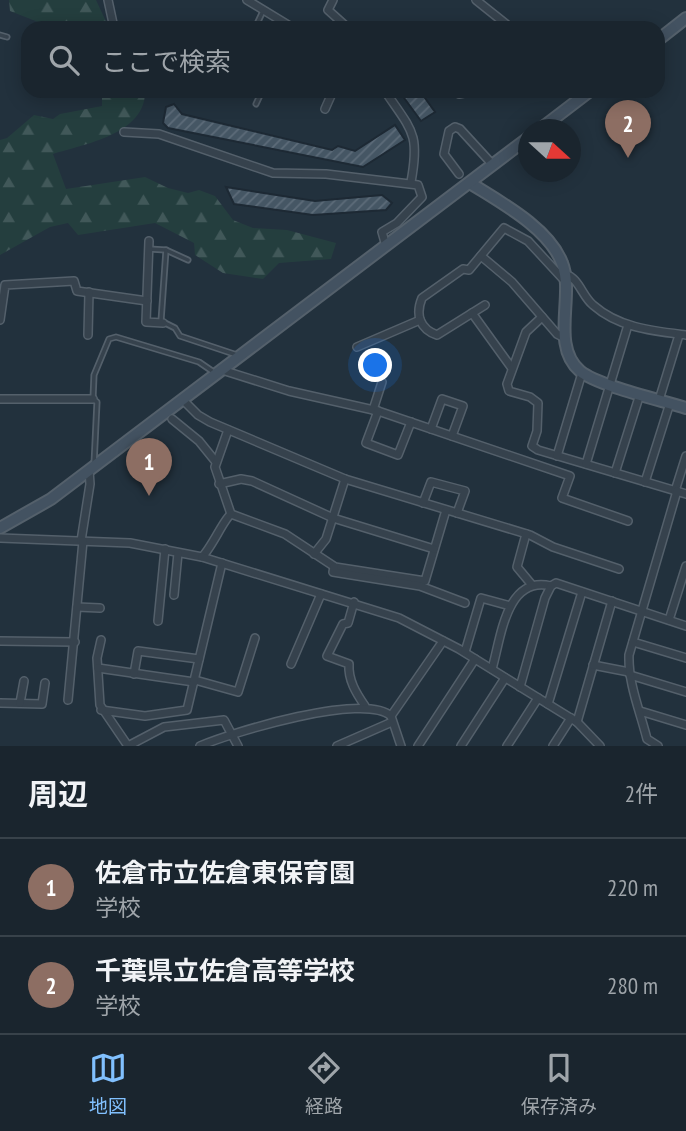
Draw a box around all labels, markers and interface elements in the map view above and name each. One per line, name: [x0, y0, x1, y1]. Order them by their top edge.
search box: [21, 21, 665, 98]
icon: search: [45, 41, 83, 79]
text: ここで検索: [101, 45, 231, 78]
pin: 2: [605, 100, 651, 158]
north arrow: [518, 119, 581, 182]
your location: [358, 348, 392, 382]
pin: 1: [126, 438, 172, 496]
text: 周辺: [28, 774, 88, 813]
text: 2件: [625, 779, 658, 808]
text: 佐倉市立佐倉東保育園: [95, 856, 355, 889]
text: 1: [46, 873, 57, 902]
text: 220 m: [607, 873, 658, 902]
text: 学校: [95, 893, 141, 922]
text: 千葉県立佐倉高等学校: [95, 954, 355, 987]
text: 2: [46, 971, 57, 1000]
text: 280 m: [607, 971, 658, 1000]
text: 学校: [95, 991, 141, 1020]
tab: 地図: [89, 1049, 127, 1118]
tab: 経路: [305, 1049, 343, 1118]
tab: 保存済み: [521, 1049, 597, 1118]

